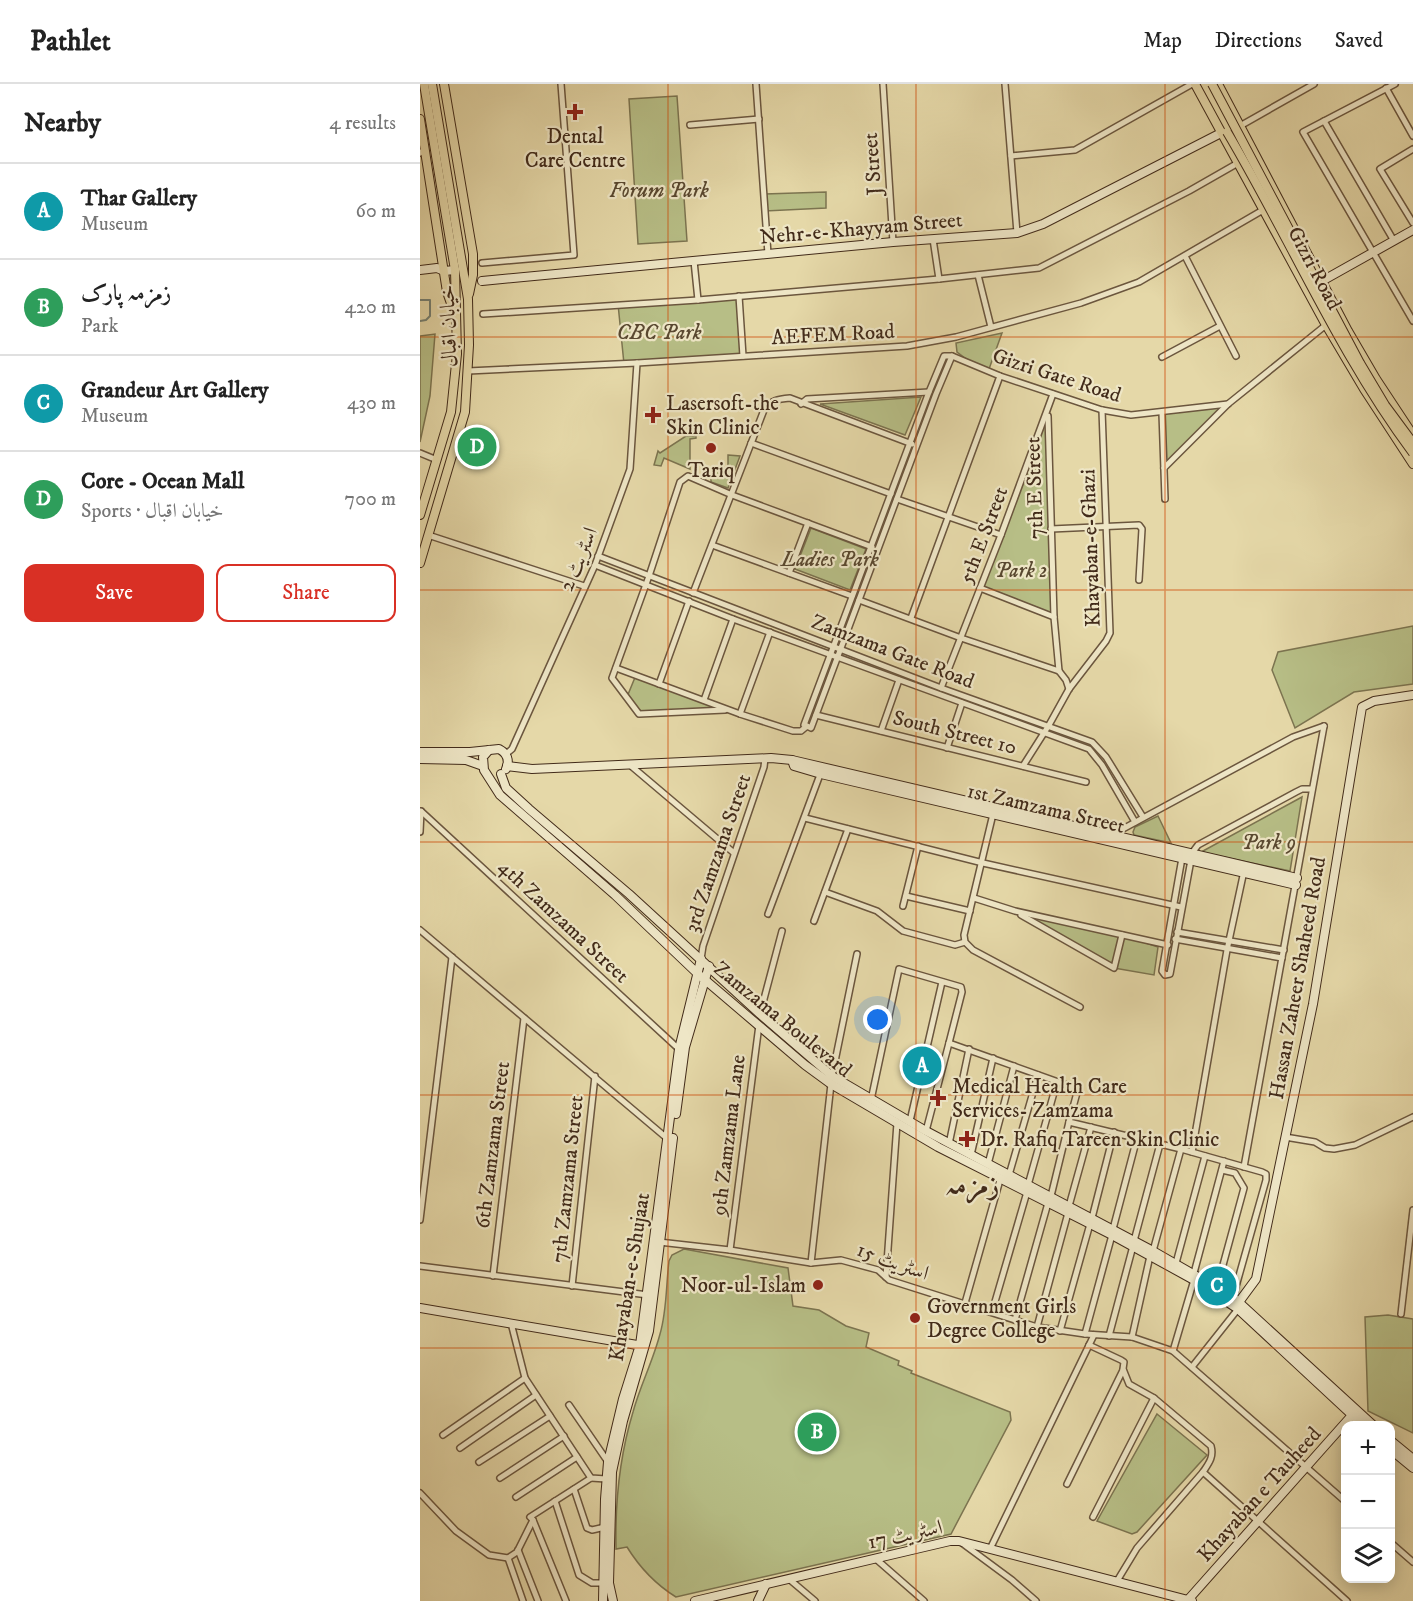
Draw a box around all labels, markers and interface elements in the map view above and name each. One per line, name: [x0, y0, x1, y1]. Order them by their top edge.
text: Pathlet: [30, 24, 111, 59]
text: Map: [1143, 28, 1182, 54]
text: Directions: [1215, 28, 1302, 54]
text: Saved: [1335, 28, 1383, 54]
marker: Dental Care Centre: [566, 103, 584, 121]
text: Nearby: [24, 107, 101, 140]
text: 4 results: [329, 111, 396, 136]
place label: Dental Care Centre: [525, 124, 626, 174]
street label: J Street: [858, 132, 888, 198]
park label: Forum Park: [609, 178, 709, 204]
text: Thar Gallery: [81, 185, 197, 212]
text: A: [37, 199, 50, 224]
text: 60 m: [356, 199, 396, 224]
street label: Nehr-e-Khayyam Street: [759, 207, 964, 251]
text: Museum: [81, 212, 148, 237]
street label: Gizri Road: [1281, 222, 1347, 315]
text: زمزمہ پارک: [81, 280, 171, 307]
street label: خیابان اقبال: [435, 284, 463, 368]
text: B: [37, 295, 50, 320]
text: 420 m: [345, 295, 396, 320]
text: Park: [81, 314, 118, 339]
street label: AEFEM Road: [771, 319, 896, 351]
park label: CBC Park: [617, 320, 702, 346]
street label: Gizri Gate Road: [989, 343, 1125, 409]
text: Grandeur Art Gallery: [81, 377, 269, 404]
text: C: [37, 391, 50, 416]
text: 430 m: [347, 391, 396, 416]
place label: Lasersoft-the Skin Clinic: [666, 391, 779, 441]
text: Museum: [81, 404, 148, 429]
marker: Lasersoft-the Skin Clinic: [644, 406, 662, 424]
pin: D: [458, 424, 496, 470]
street label: 7th E Street: [1020, 436, 1050, 540]
marker: Tariq: [704, 441, 718, 455]
place label: Tariq: [688, 458, 735, 484]
text: Core - Ocean Mall: [81, 468, 244, 495]
street label: Khayaban-e-Ghazi: [1075, 469, 1107, 627]
street label: 5th E Street: [954, 483, 1014, 587]
text: D: [36, 487, 51, 512]
text: 700 m: [345, 487, 396, 512]
text: Sports · خیابان اقبال: [81, 499, 224, 524]
street label: اسٹریٹ 2: [554, 523, 604, 595]
park label: Ladies Park: [780, 547, 879, 573]
park label: Park 2: [995, 558, 1047, 584]
button: Save: [24, 564, 204, 622]
button: Share: [216, 564, 396, 622]
street label: Zamzama Gate Road: [807, 609, 978, 695]
street label: South Street 10: [890, 705, 1019, 761]
street label: 3rd Zamzama Street: [679, 771, 757, 936]
street label: 1st Zamzama Street: [964, 778, 1127, 840]
park label: Park 9: [1242, 830, 1296, 856]
street label: 4th Zamzama Street: [492, 854, 634, 989]
street label: Hassan Zaheer Shaheed Road: [1264, 854, 1332, 1101]
street label: Zamzama Boulevard: [708, 956, 857, 1084]
your location: [863, 1005, 892, 1034]
pin: A: [902, 1044, 942, 1088]
street label: 9th Zamzama Lane: [706, 1053, 752, 1218]
street label: 6th Zamzama Street: [470, 1060, 516, 1230]
place label: Medical Health Care Services- Zamzama: [952, 1074, 1127, 1124]
marker: Medical Health Care Services- Zamzama: [929, 1089, 947, 1107]
street label: 7th Zamzama Street: [546, 1094, 590, 1264]
place label: Dr. Rafiq Tareen Skin Clinic: [980, 1127, 1219, 1153]
marker: Dr. Rafiq Tareen Skin Clinic: [958, 1130, 976, 1148]
district label: زمزمہ: [945, 1169, 999, 1204]
street label: Khayaban-e-Shujaat: [604, 1191, 656, 1363]
street label: اسٹریٹ 15: [853, 1237, 932, 1287]
pin: C: [1198, 1264, 1236, 1308]
place label: Noor-ul-Islam: [681, 1273, 806, 1299]
marker: Noor-ul-Islam: [811, 1278, 825, 1292]
place label: Government Girls Degree College: [927, 1294, 1076, 1344]
marker: Government Girls Degree College: [908, 1311, 922, 1325]
pin: B: [798, 1410, 836, 1454]
street label: Khayaban e Tauheed: [1192, 1421, 1328, 1568]
map controls: [1341, 1421, 1395, 1583]
button: +: [1341, 1421, 1395, 1475]
button: −: [1341, 1475, 1395, 1529]
street label: اسٹریٹ 17: [866, 1514, 945, 1556]
button: layers: [1341, 1529, 1395, 1583]

